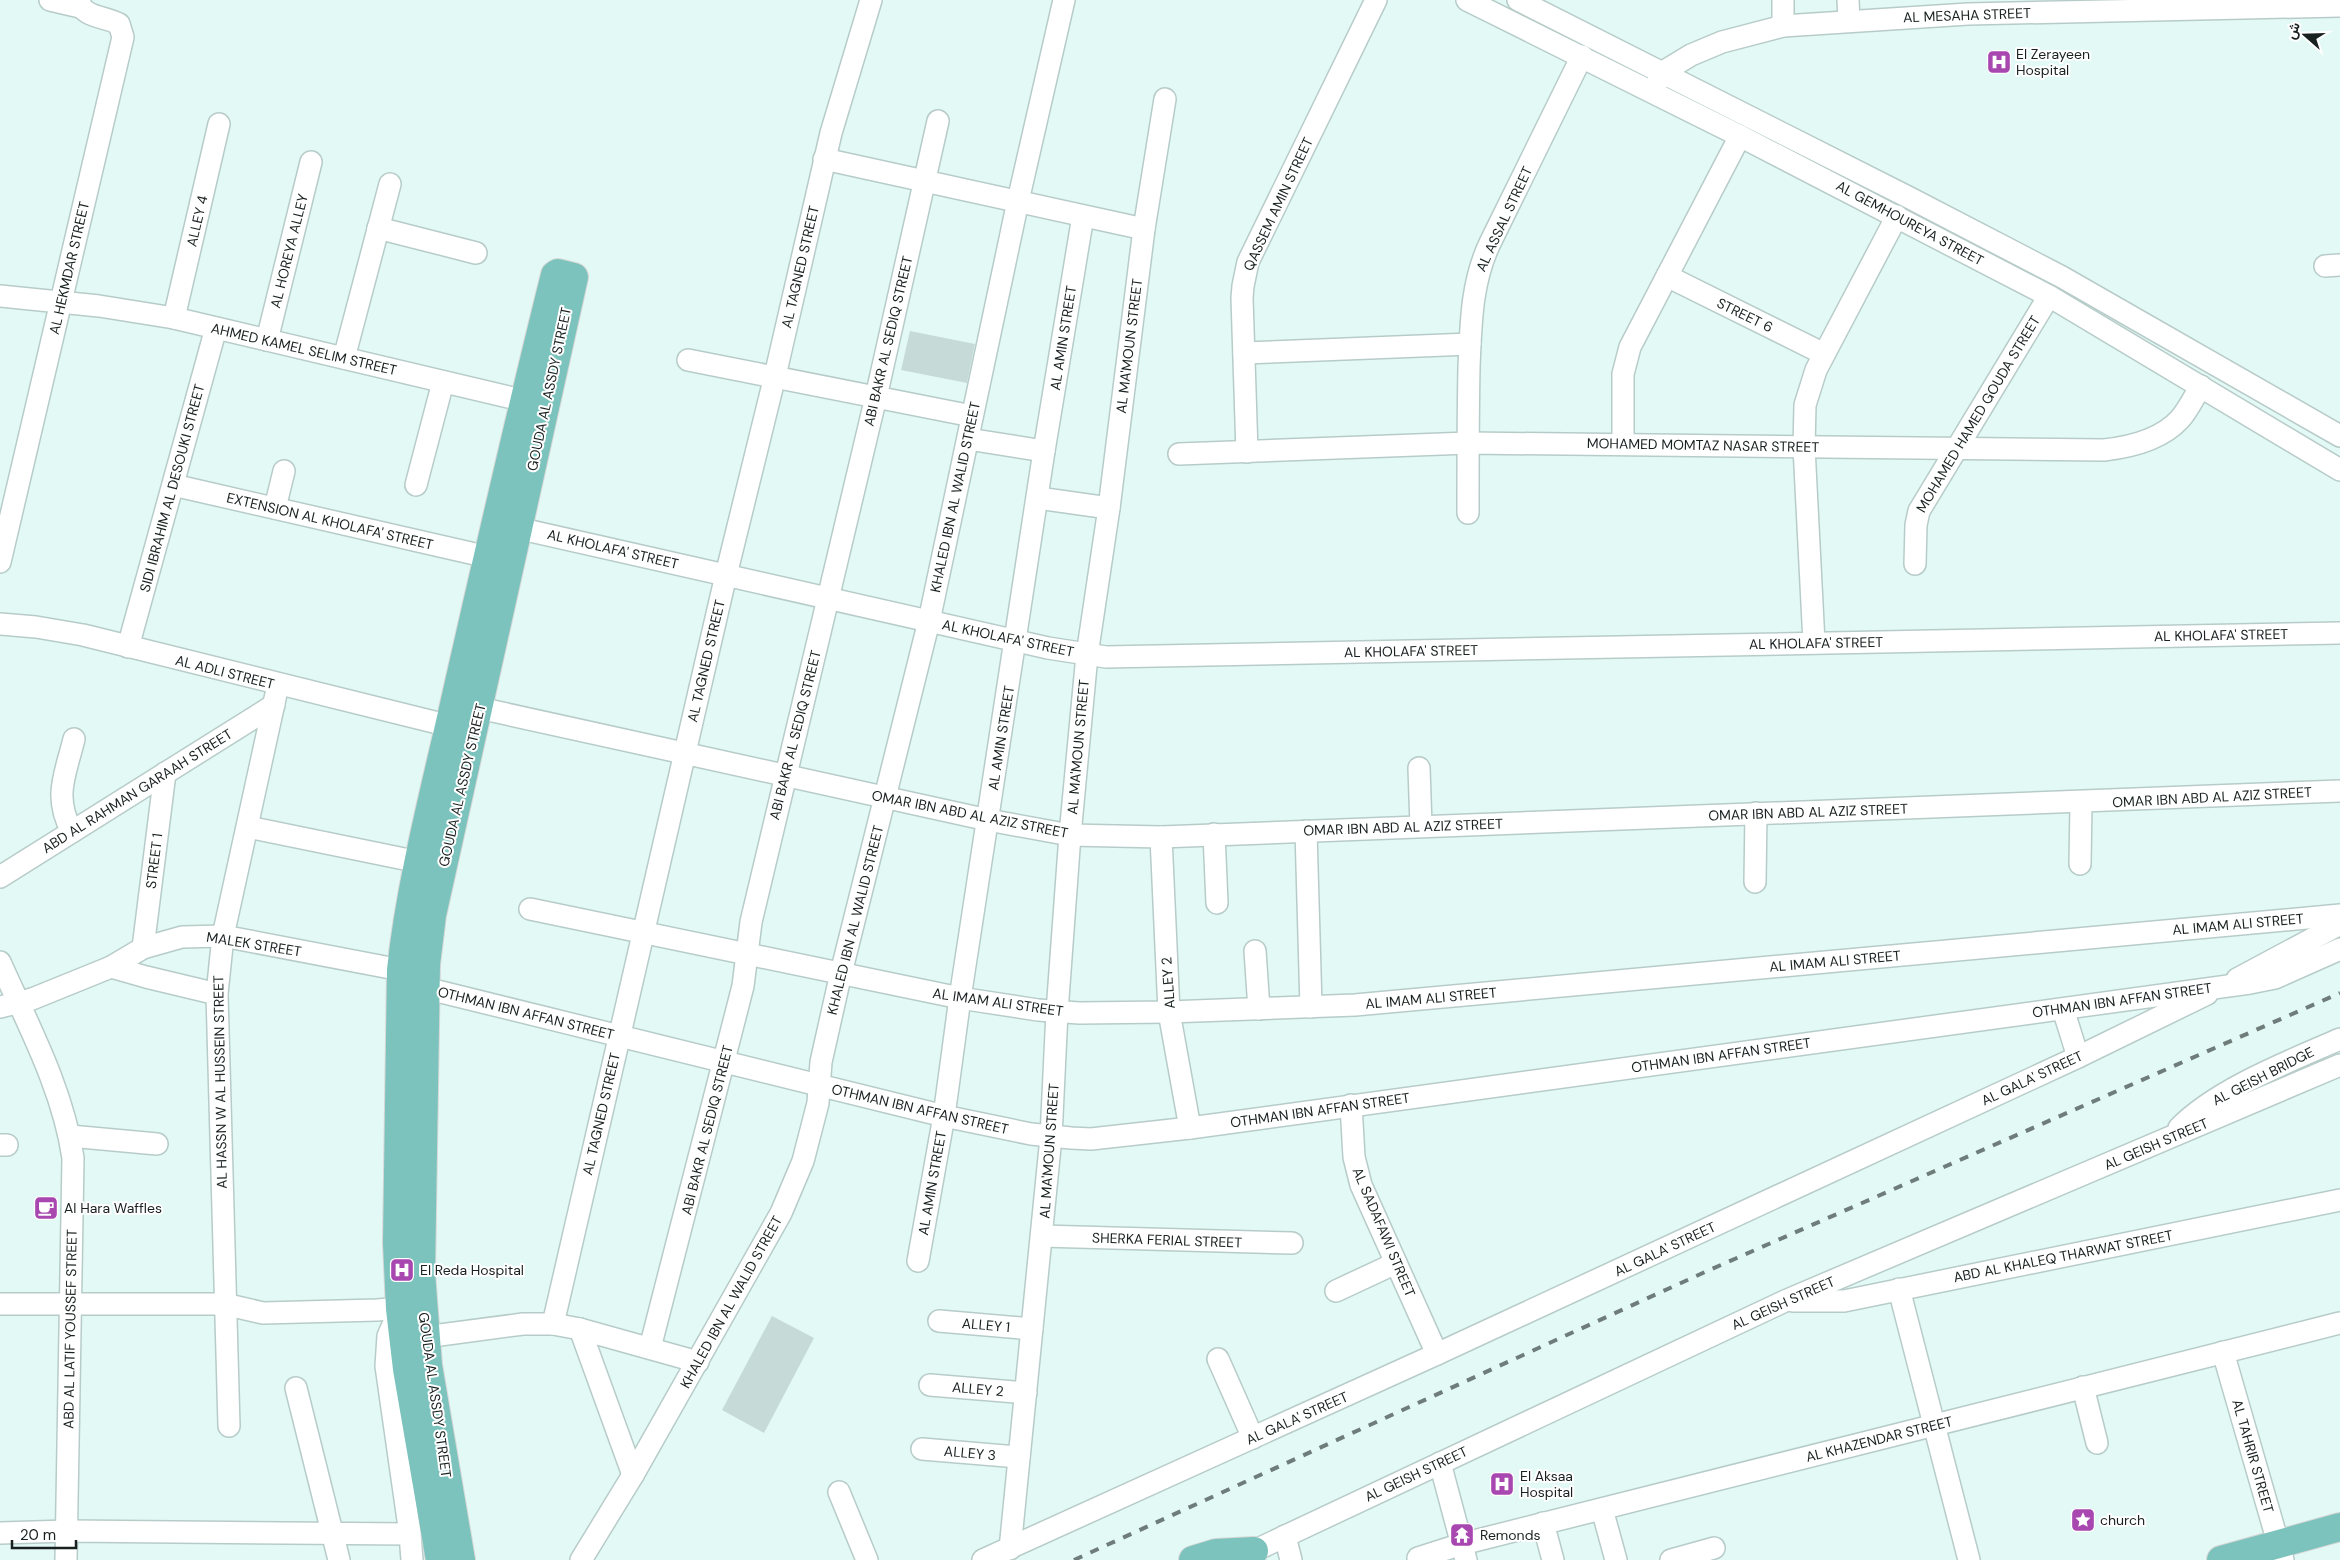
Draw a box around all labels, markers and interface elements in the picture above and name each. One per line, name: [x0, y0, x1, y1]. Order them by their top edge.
street label: AL MESAHA STREET: [1903, 4, 2031, 26]
north arrow: [2280, 10, 2330, 60]
text: ش: [2281, 19, 2304, 42]
place label: El Zerayeen Hospital: [2016, 45, 2090, 79]
hospital icon: El Zerayeen Hospital: [1986, 49, 2012, 75]
street label: QASSEM AMIN STREET: [1239, 134, 1317, 274]
street label: AL ASSAL STREET: [1472, 163, 1536, 274]
street label: AL GEMHOUREYA STREET: [1833, 176, 1987, 270]
street label: AL HOREYA ALLEY: [266, 192, 312, 310]
street label: ALLEY 4: [182, 193, 212, 249]
street label: AL HEKMDAR STREET: [45, 200, 93, 336]
street label: AL TAGNED STREET: [777, 204, 823, 330]
street label: ABI BAKR AL SEDIQ STREET: [860, 254, 916, 428]
street label: AL MA'MOUN STREET: [1112, 277, 1146, 414]
street label: AL AMIN STREET: [1046, 284, 1080, 392]
street label: STREET 6: [1714, 294, 1776, 336]
street label: GOUDA AL ASSDY STREET: [523, 305, 575, 473]
street label: MOHAMED HAMED GOUDA STREET: [1912, 312, 2044, 516]
street label: AHMED KAMEL SELIM STREET: [209, 319, 399, 379]
street label: SIDI IBRAHIM AL DESOUKI STREET: [136, 382, 209, 594]
street label: KHALED IBN AL WALID STREET: [926, 400, 984, 594]
street label: MOHAMED MOMTAZ NASAR STREET: [1587, 434, 1819, 456]
street label: EXTENSION AL KHOLAFA' STREET: [225, 488, 435, 554]
street label: AL KHOLAFA' STREET: [546, 525, 681, 573]
street label: AL TAGNED STREET: [683, 598, 729, 724]
street label: AL KHOLAFA' STREET: [940, 615, 1076, 661]
street label: AL KHOLAFA' STREET: [2154, 625, 2288, 645]
street label: AL KHOLAFA' STREET: [1749, 633, 1883, 653]
street label: AL KHOLAFA' STREET: [1344, 641, 1478, 661]
street label: ABI BAKR AL SEDIQ STREET: [765, 648, 825, 822]
street label: AL ADLI STREET: [174, 651, 277, 693]
street label: AL MA'MOUN STREET: [1063, 678, 1093, 815]
street label: AL AMIN STREET: [984, 684, 1018, 792]
street label: GOUDA AL ASSDY STREET: [434, 701, 490, 868]
street label: ABD AL RAHMAN GARAAH STREET: [39, 725, 236, 857]
street label: OMAR IBN ABD AL AZIZ STREET: [2112, 783, 2312, 811]
street label: OMAR IBN ABD AL AZIZ STREET: [870, 786, 1070, 842]
street label: OMAR IBN ABD AL AZIZ STREET: [1708, 800, 1908, 824]
street label: OMAR IBN ABD AL AZIZ STREET: [1303, 815, 1503, 839]
street label: KHALED IBN AL WALID STREET: [823, 823, 887, 1017]
street label: STREET 1: [142, 832, 166, 890]
street label: AL IMAM ALI STREET: [2172, 909, 2304, 939]
street label: MALEK STREET: [205, 928, 303, 960]
street label: AL IMAM ALI STREET: [1769, 946, 1901, 976]
street label: ALLEY 2: [1157, 956, 1179, 1010]
street label: AL HASSN W AL HUSSEIN STREET: [209, 975, 231, 1189]
street label: OTHMAN IBN AFFAN STREET: [2031, 978, 2213, 1022]
street label: OTHMAN IBN AFFAN STREET: [436, 982, 616, 1044]
street label: AL IMAM ALI STREET: [1365, 983, 1497, 1013]
street label: AL IMAM ALI STREET: [932, 984, 1065, 1020]
street label: OTHMAN IBN AFFAN STREET: [1630, 1033, 1812, 1077]
street label: ABI BAKR AL SEDIQ STREET: [677, 1043, 737, 1217]
street label: AL GEISH BRIDGE: [2209, 1043, 2317, 1109]
street label: AL GALA' STREET: [1978, 1047, 2086, 1109]
street label: AL TAGNED STREET: [578, 1051, 624, 1177]
street label: OTHMAN IBN AFFAN STREET: [830, 1080, 1010, 1138]
street label: AL MA'MOUN STREET: [1035, 1083, 1063, 1219]
street label: OTHMAN IBN AFFAN STREET: [1229, 1088, 1411, 1132]
street label: AL GEISH STREET: [2101, 1114, 2211, 1174]
street label: AL AMIN STREET: [914, 1129, 950, 1237]
street label: AL SADAFAWI STREET: [1349, 1164, 1420, 1300]
cafe icon: Al Hara Waffles: [33, 1195, 59, 1221]
place label: Al Hara Waffles: [64, 1199, 162, 1217]
street label: KHALED IBN AL WALID STREET: [676, 1212, 786, 1392]
street label: AL GALA' STREET: [1611, 1218, 1719, 1280]
street label: ABD AL KHALEQ THARWAT STREET: [1952, 1226, 2174, 1286]
street label: SHERKA FERIAL STREET: [1092, 1228, 1243, 1252]
street label: ABD AL LATIF YOUSSEF STREET: [59, 1229, 81, 1429]
hospital icon: El Reda Hospital: [389, 1257, 415, 1283]
place label: El Reda Hospital: [420, 1261, 524, 1279]
street label: AL GEISH STREET: [1728, 1272, 1838, 1334]
street label: GOUDA AL ASSDY STREET: [414, 1311, 456, 1479]
street label: ALLEY 1: [961, 1314, 1011, 1336]
street label: ALLEY 2: [951, 1378, 1005, 1400]
street label: AL GALA' STREET: [1243, 1387, 1351, 1449]
street label: AL TAHRIR STREET: [2228, 1397, 2278, 1515]
street label: AL KHAZENDAR STREET: [1804, 1412, 1954, 1466]
street label: ALLEY 3: [943, 1442, 997, 1464]
street label: AL GEISH STREET: [1362, 1442, 1470, 1506]
place label: El Aksaa Hospital: [1520, 1467, 1573, 1501]
hospital icon: El Aksaa Hospital: [1489, 1471, 1515, 1497]
place icon: church: [2070, 1507, 2096, 1533]
place label: church: [2100, 1511, 2145, 1529]
scale bar: [12, 1518, 76, 1550]
temple icon: Remonds: [1449, 1522, 1475, 1548]
text: 20 m: [20, 1525, 56, 1545]
place label: Remonds: [1480, 1526, 1540, 1544]

